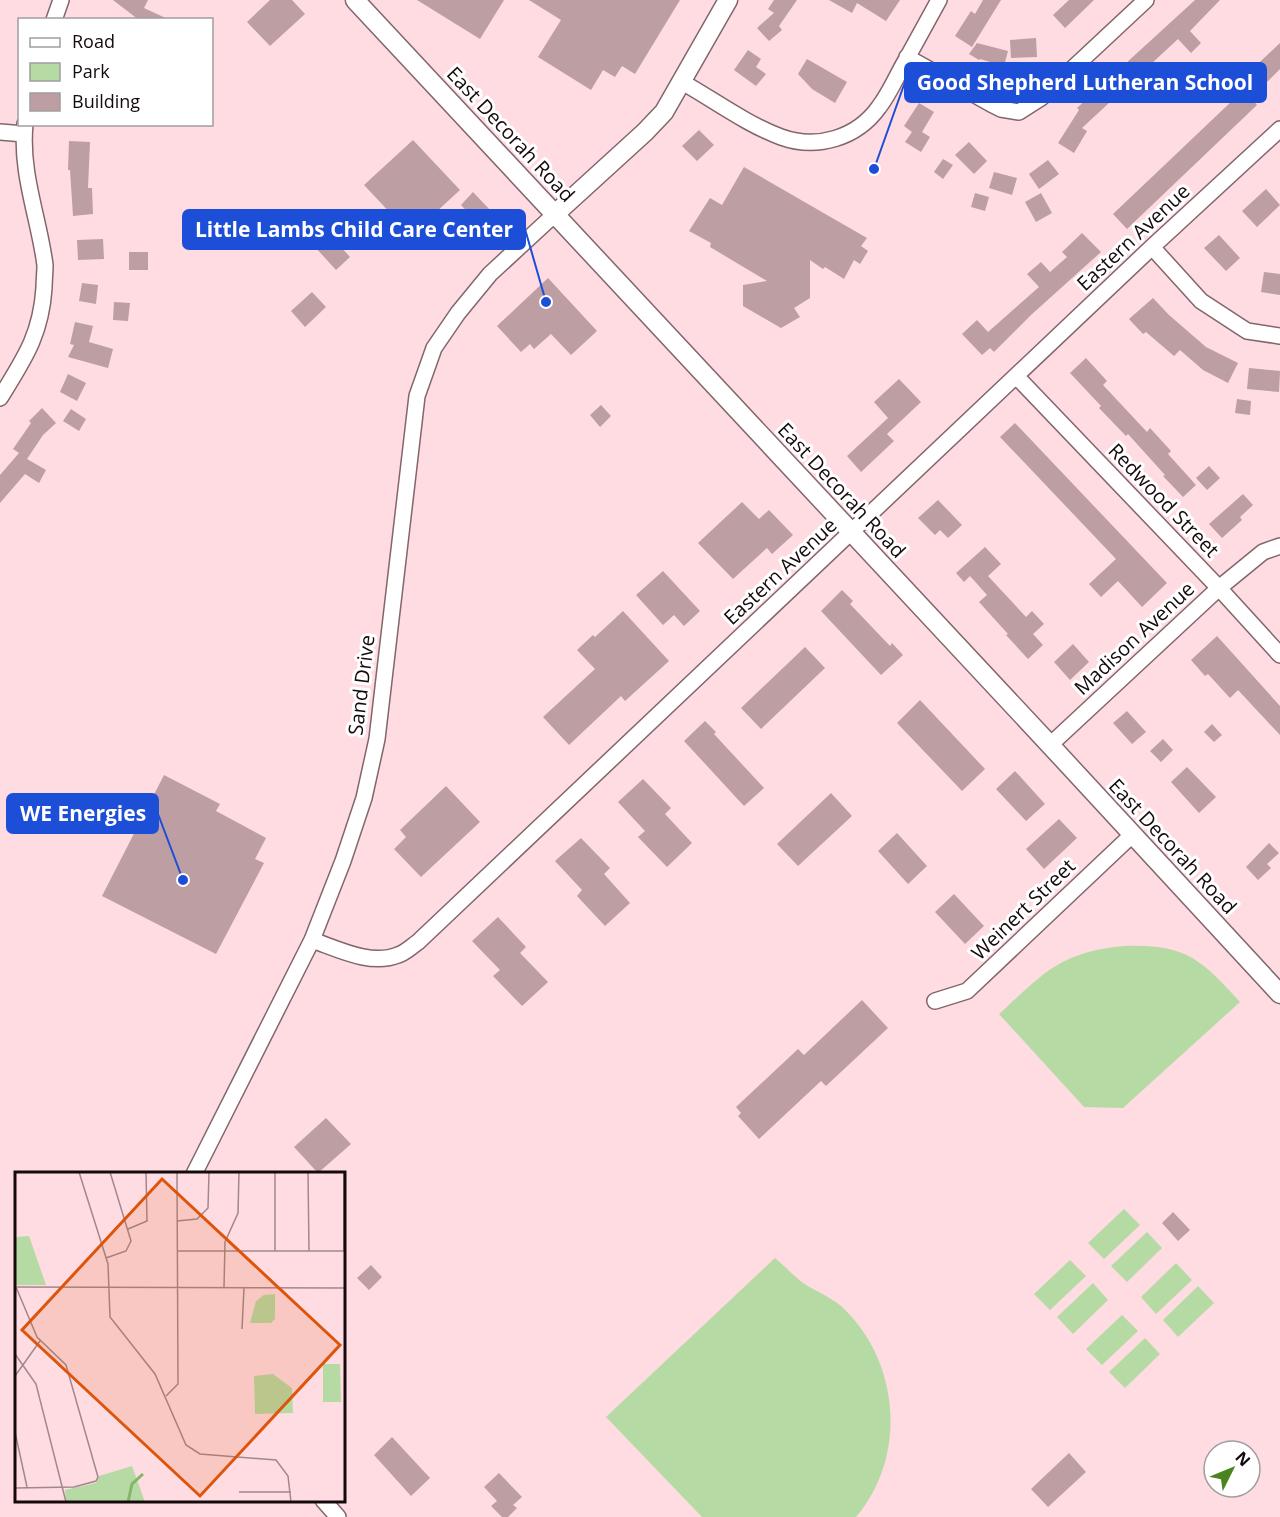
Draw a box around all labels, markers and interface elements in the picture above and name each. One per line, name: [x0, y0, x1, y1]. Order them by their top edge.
legend: [18, 18, 213, 126]
text: Road: [72, 29, 115, 53]
text: Park: [72, 59, 110, 83]
street label: East Decorah Road: [441, 60, 581, 208]
callout: Good Shepherd Lutheran School: [905, 63, 1266, 102]
text: Good Shepherd Lutheran School: [917, 68, 1253, 96]
text: Building: [72, 89, 140, 113]
street label: Eastern Avenue: [1071, 178, 1195, 296]
callout: Little Lambs Child Care Center: [183, 210, 525, 249]
text: Little Lambs Child Care Center: [195, 215, 513, 243]
street label: East Decorah Road: [772, 416, 912, 564]
street label: Redwood Street: [1103, 437, 1225, 563]
street label: Eastern Avenue: [718, 512, 842, 630]
street label: Madison Avenue: [1068, 575, 1200, 701]
street label: Sand Drive: [341, 633, 381, 737]
street label: East Decorah Road: [1103, 772, 1243, 920]
callout: WE Energies: [7, 794, 158, 833]
text: WE Energies: [20, 799, 146, 827]
street label: Weinert Street: [965, 853, 1081, 965]
inset map: [15, 1172, 345, 1502]
north arrow: [1202, 1439, 1262, 1499]
text: N: [1230, 1447, 1255, 1471]

